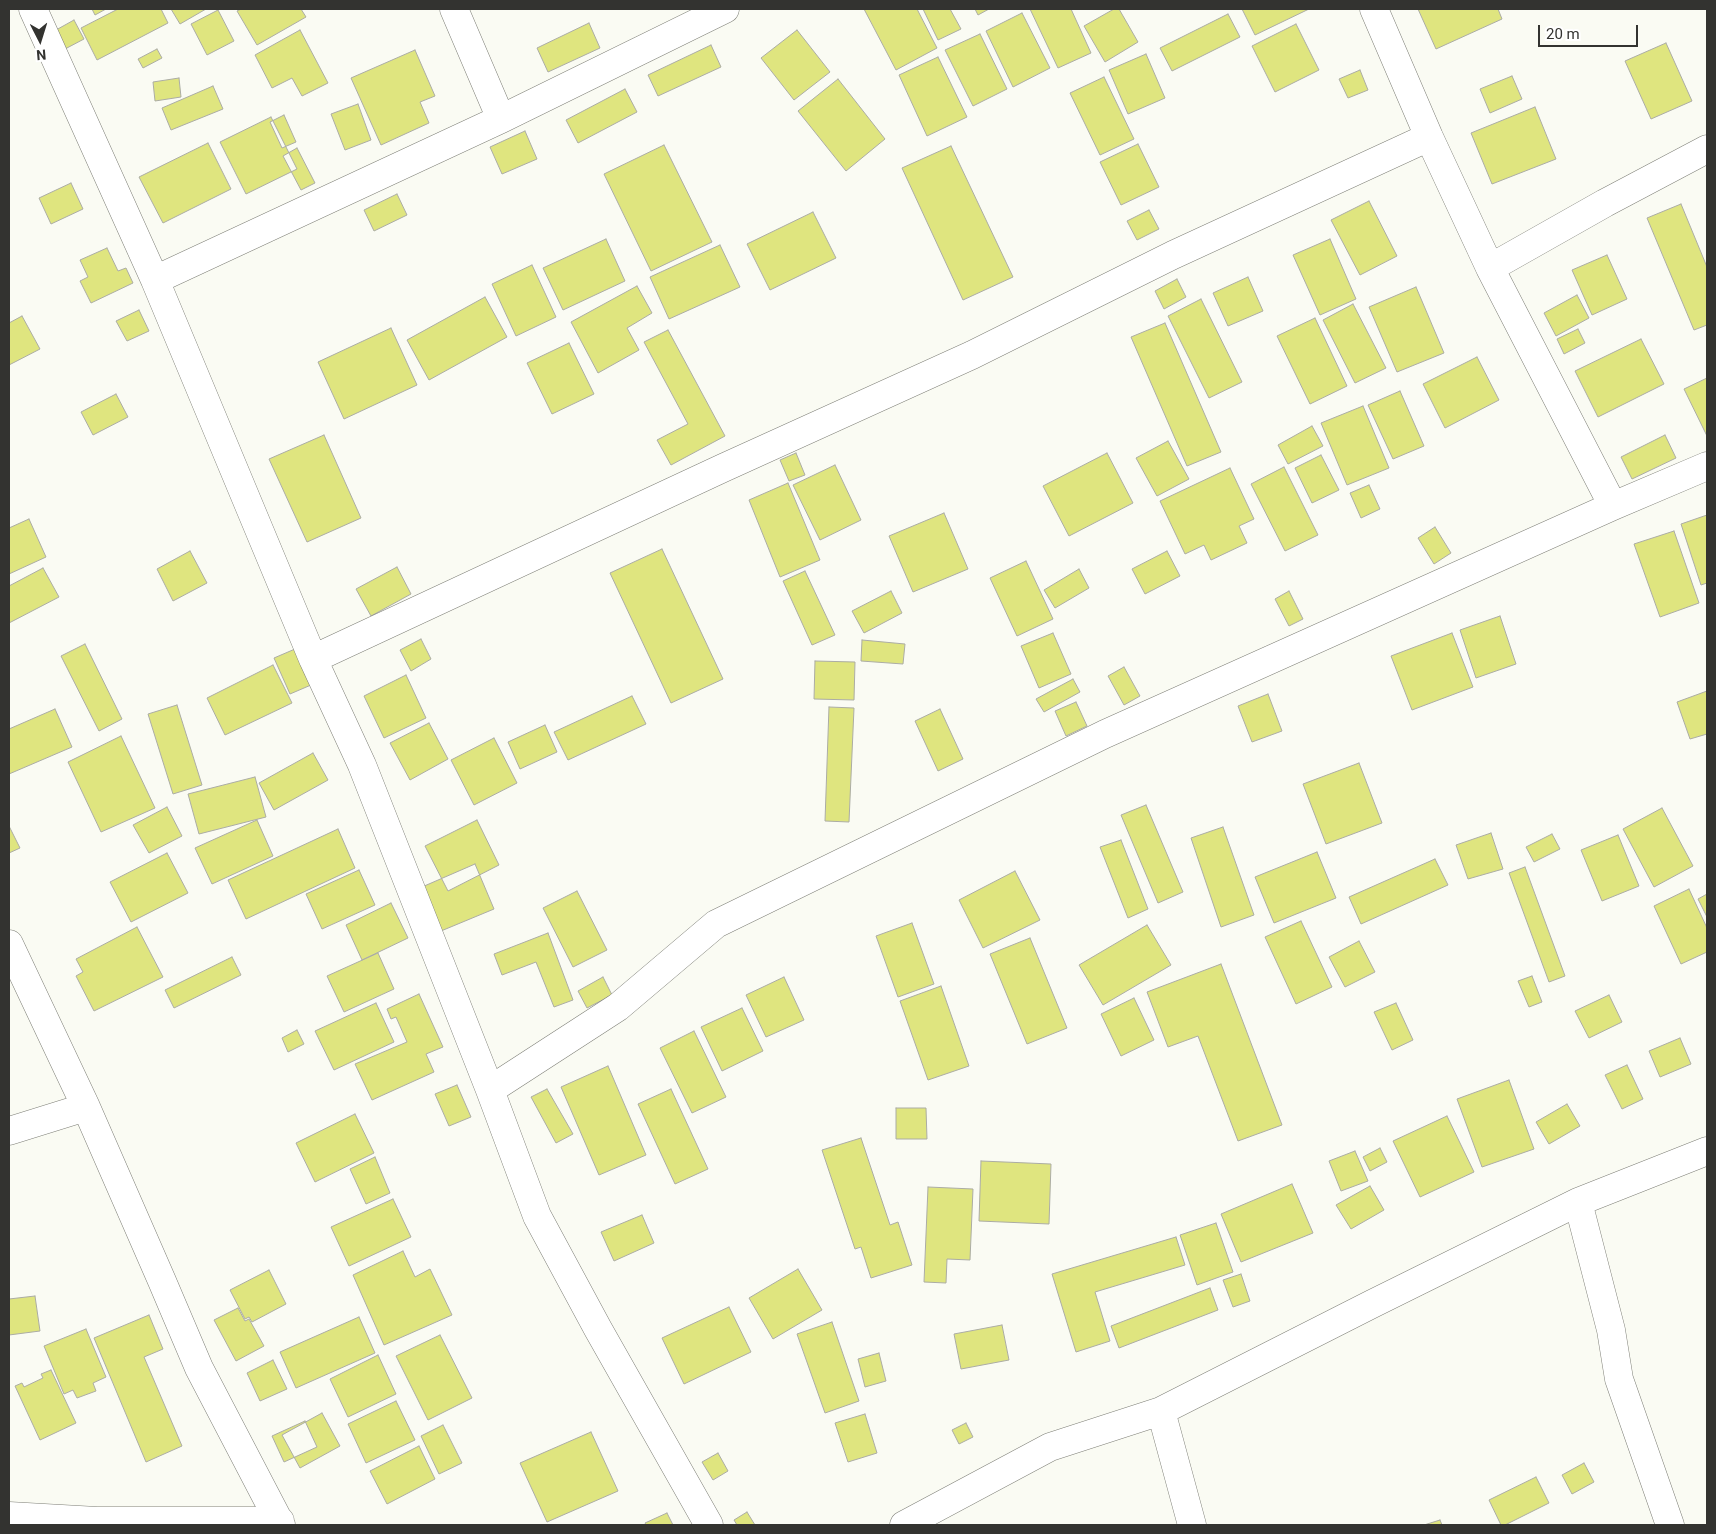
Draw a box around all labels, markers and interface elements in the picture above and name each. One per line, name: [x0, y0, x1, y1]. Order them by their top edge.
north arrow: [15, 15, 65, 65]
scale bar: [1541, 15, 1641, 47]
text: 20 m: [1546, 25, 1580, 43]
text: N: [36, 47, 47, 63]

